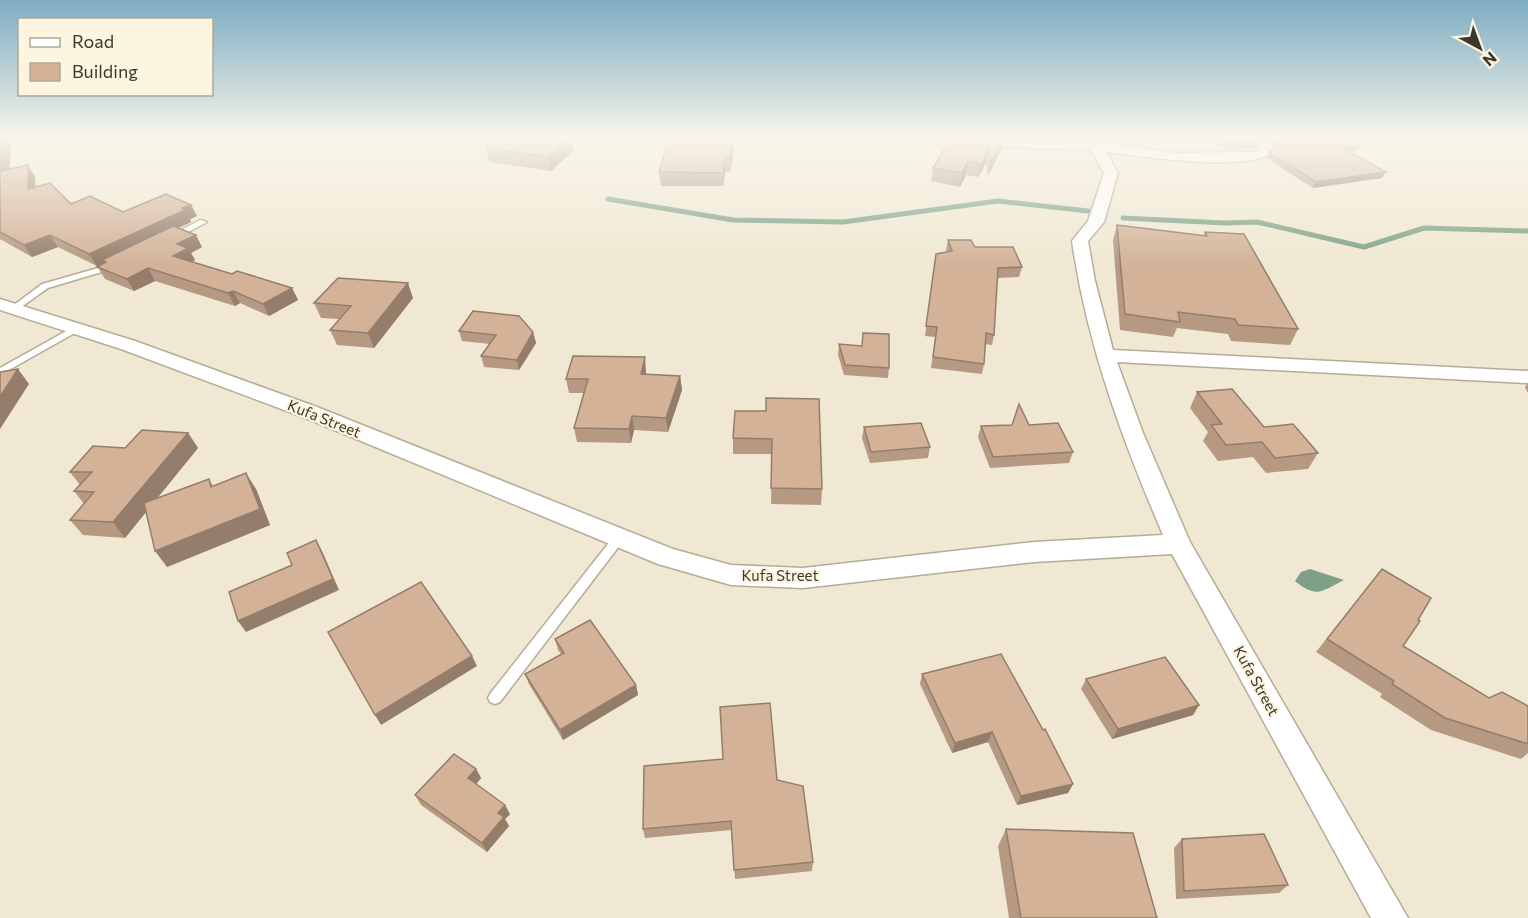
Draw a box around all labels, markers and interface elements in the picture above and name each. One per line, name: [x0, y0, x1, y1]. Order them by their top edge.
legend: [18, 18, 213, 96]
north arrow: [1450, 18, 1510, 78]
text: Road: [72, 30, 114, 52]
text: N: [1479, 49, 1501, 71]
text: Building: [72, 60, 138, 82]
street label: Kufa Street: [285, 395, 364, 441]
street label: Kufa Street: [741, 566, 819, 584]
street label: Kufa Street: [1230, 642, 1283, 719]

